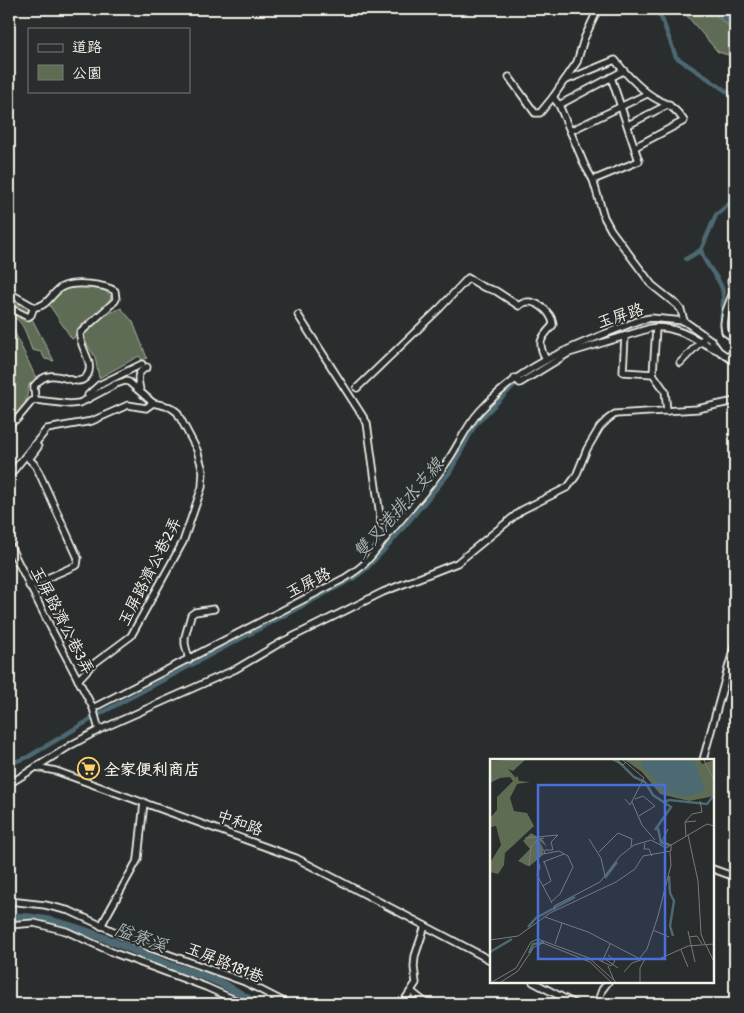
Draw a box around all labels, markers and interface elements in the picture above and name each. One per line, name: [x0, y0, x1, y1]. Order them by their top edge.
legend: [28, 28, 190, 92]
text: 道路: [72, 36, 102, 57]
text: 公園: [72, 62, 102, 83]
street label: 玉屏路: [594, 297, 646, 333]
water label: 雙叉港排水支線: [347, 451, 449, 564]
street label: 玉屏路濟公巷2弄: [112, 513, 186, 629]
street label: 玉屏路: [282, 561, 334, 603]
street label: 玉屏路濟公巷3弄: [26, 562, 100, 678]
supermarket icon: 全家便利商店: [76, 757, 100, 781]
place label: 全家便利商店: [104, 758, 200, 780]
inset map: [490, 759, 714, 983]
street label: 中和路: [214, 803, 266, 841]
water label: 隘寮溪: [111, 916, 172, 958]
street label: 玉屏路181巷: [183, 936, 267, 988]

